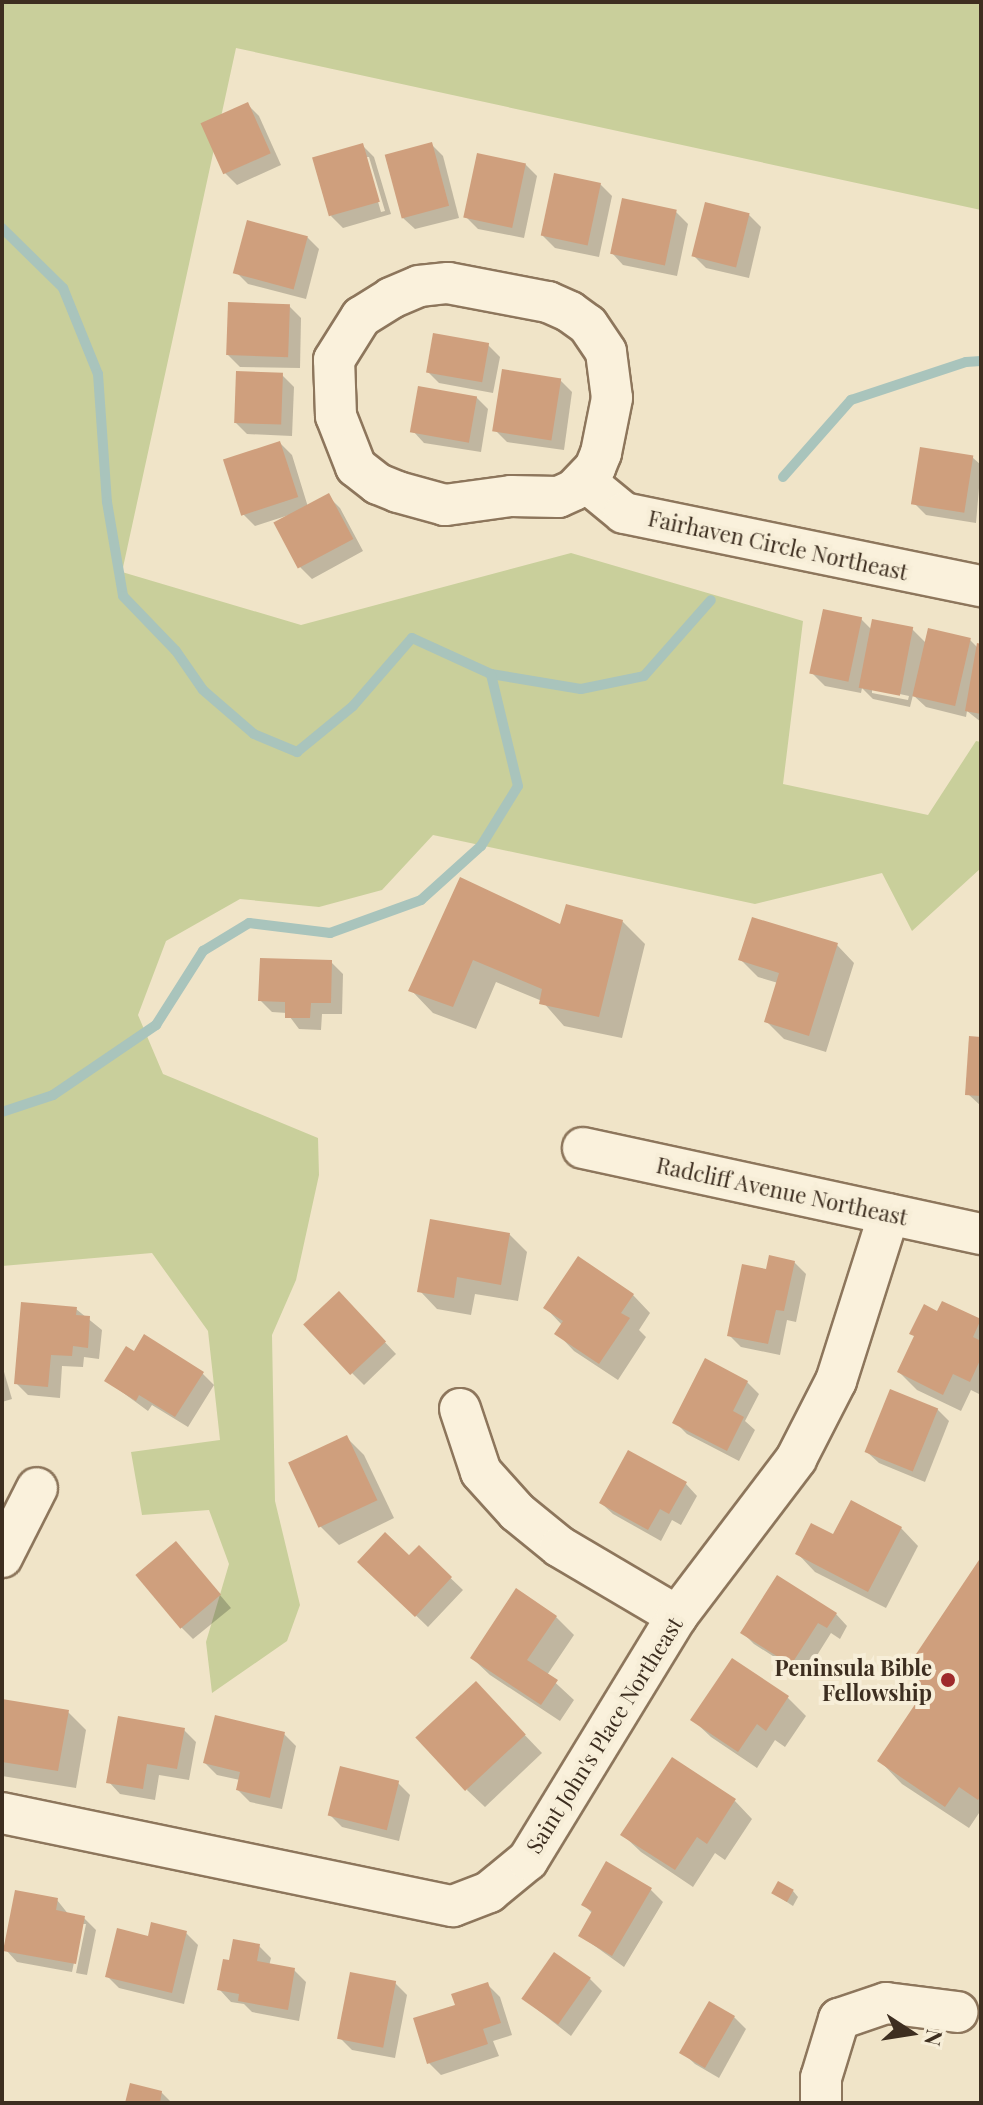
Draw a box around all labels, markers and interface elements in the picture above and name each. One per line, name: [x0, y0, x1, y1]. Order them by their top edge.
street label: Fairhaven Circle Northeast: [646, 505, 910, 585]
street label: Radcliff Avenue Northeast: [654, 1151, 910, 1231]
street label: Saint John's Place Northeast: [520, 1612, 688, 1858]
place label: Peninsula Bible Fellowship: [774, 1654, 932, 1706]
marker: Peninsula Bible Fellowship: [939, 1671, 957, 1689]
north arrow: [871, 1993, 951, 2073]
text: N: [918, 2027, 951, 2049]

